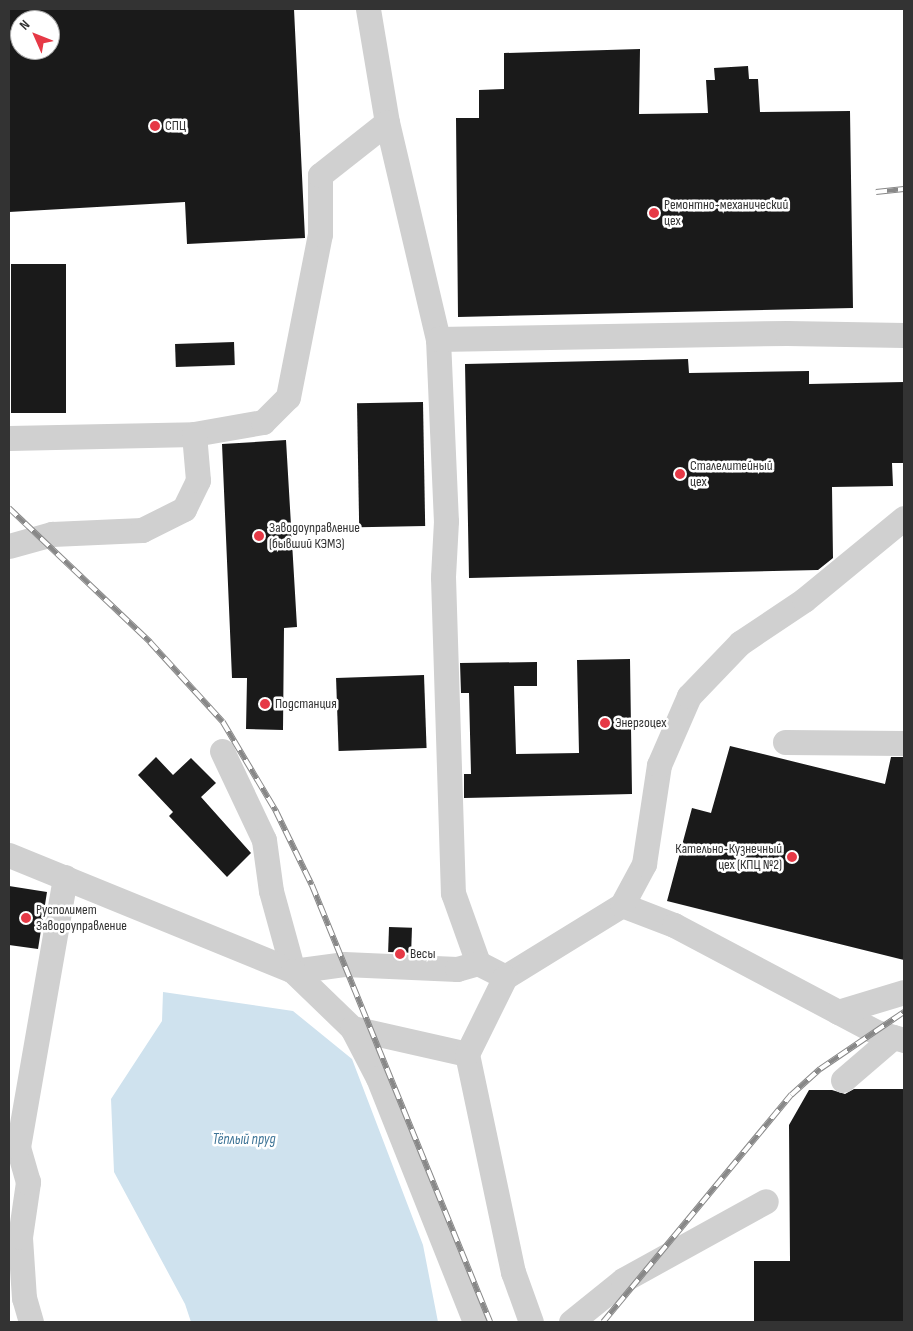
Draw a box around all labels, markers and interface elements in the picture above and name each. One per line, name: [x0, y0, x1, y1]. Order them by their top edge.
north arrow: [10, 10, 60, 60]
text: N: [16, 16, 33, 34]
place label: СПЦ: [165, 118, 186, 134]
marker: СПЦ: [149, 120, 161, 132]
place label: Ремонтно-механический цех: [664, 197, 788, 230]
marker: Ремонтно-механический цех: [648, 207, 660, 219]
place label: Сталелитейный цех: [690, 458, 773, 491]
marker: Сталелитейный цех: [674, 468, 686, 480]
place label: Заводоуправление (бывший КЭМЗ): [269, 520, 360, 552]
marker: Заводоуправление (бывший КЭМЗ): [253, 530, 265, 542]
place label: Подстанция: [275, 696, 337, 712]
marker: Подстанция: [259, 698, 271, 710]
place label: Энергоцех: [615, 715, 666, 731]
marker: Энергоцех: [599, 717, 611, 729]
place label: Кательно-Кузнечный цех (КПЦ №2): [675, 841, 782, 874]
marker: Кательно-Кузнечный цех (КПЦ №2): [786, 851, 798, 863]
place label: Русполимет Заводоуправление: [36, 902, 127, 934]
marker: Русполимет Заводоуправление: [20, 912, 32, 924]
place label: Весы: [410, 946, 435, 962]
marker: Весы: [394, 948, 406, 960]
water label: Тёплый пруд: [212, 1131, 276, 1149]

